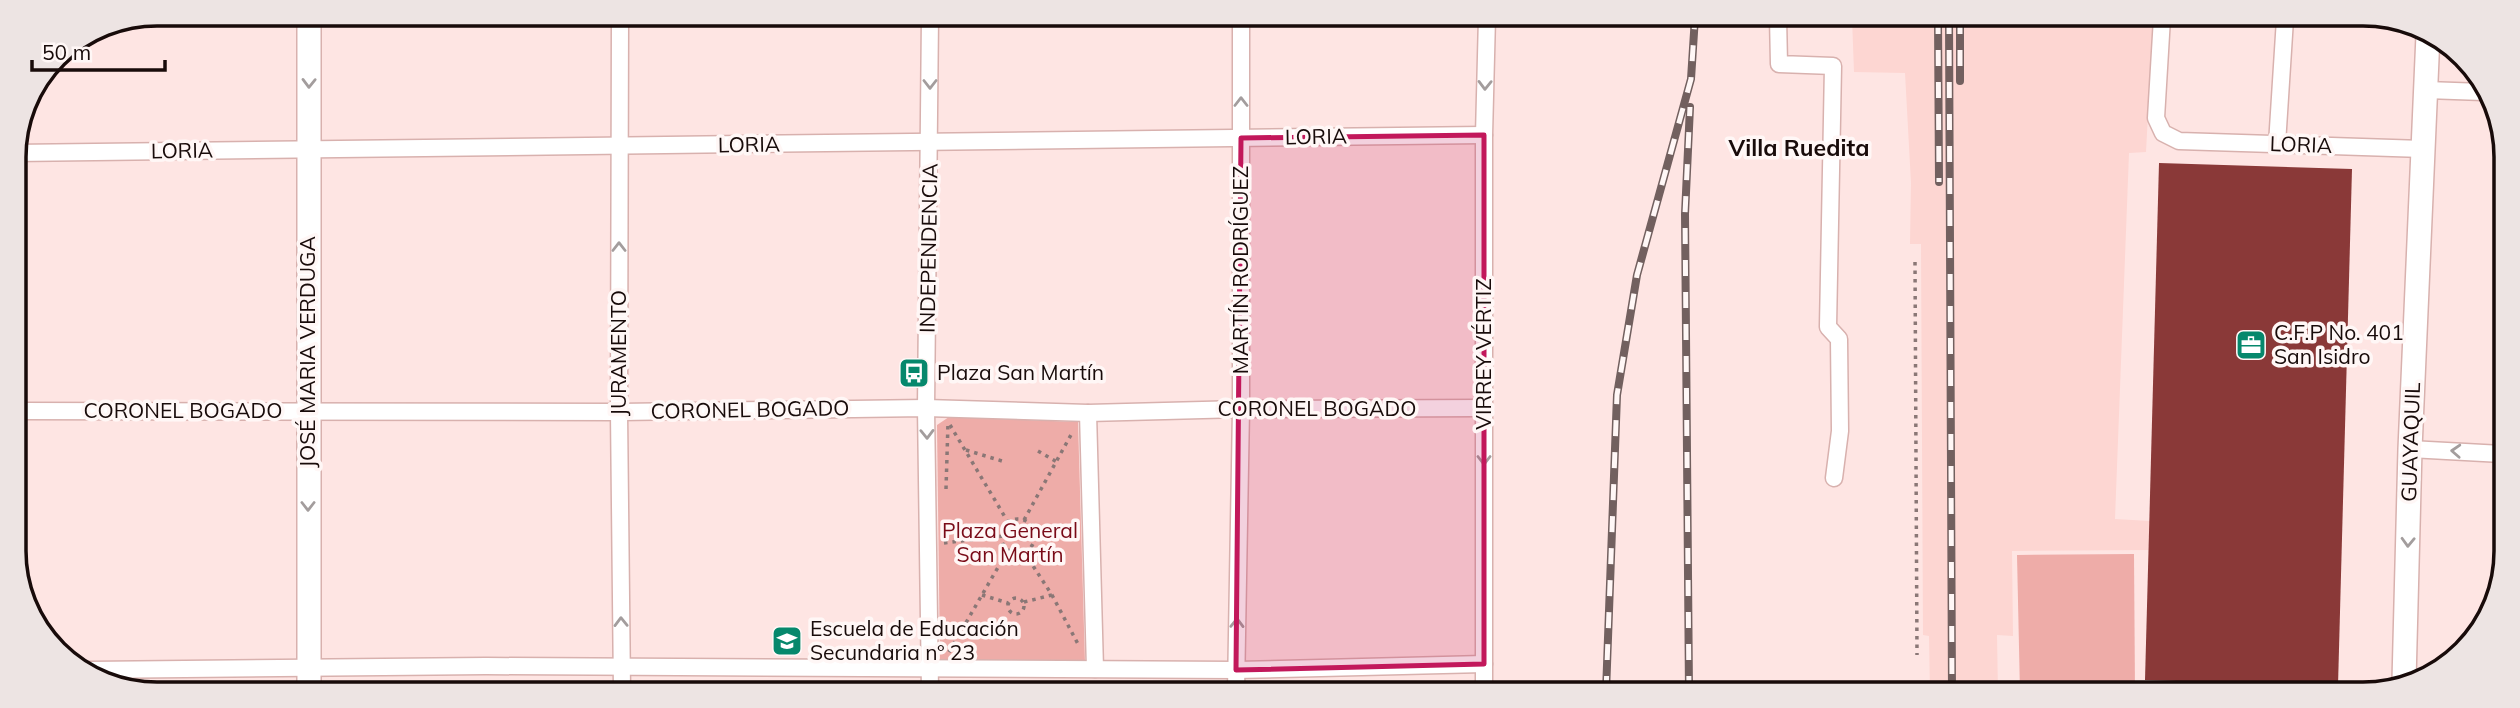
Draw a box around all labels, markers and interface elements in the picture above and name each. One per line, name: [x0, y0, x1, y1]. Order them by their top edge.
scale bar: [32, 28, 164, 72]
text: 50 m: [42, 39, 91, 65]
one-way arrow: [301, 78, 317, 88]
one-way arrow: [922, 79, 938, 90]
one-way arrow: [1477, 80, 1493, 91]
one-way arrow: [1233, 96, 1249, 106]
street label: LORIA: [1285, 122, 1348, 150]
street label: LORIA: [718, 130, 781, 158]
street label: LORIA: [2269, 130, 2333, 158]
district label: Villa Ruedita: [1728, 133, 1869, 162]
street label: LORIA: [151, 136, 214, 164]
street label: INDEPENDENCIA: [914, 162, 942, 333]
street label: MARTÍN RODRÍGUEZ: [1227, 166, 1253, 374]
street label: JOSÉ MARIA VERDUGA: [294, 236, 320, 468]
one-way arrow: [611, 242, 627, 252]
street label: VIRREY VÉRTIZ: [1470, 278, 1496, 430]
street label: JURAMENTO: [605, 290, 631, 416]
place label: C.F.P No. 401 San Isidro: [2274, 319, 2404, 369]
office icon: C.F.P No. 401 San Isidro: [2234, 328, 2268, 362]
bus stop icon: Plaza San Martín: [897, 356, 931, 390]
place label: Plaza San Martín: [937, 359, 1104, 385]
street label: GUAYAQUIL: [2395, 381, 2425, 502]
street label: CORONEL BOGADO: [650, 394, 850, 424]
street label: CORONEL BOGADO: [1218, 395, 1416, 421]
street label: CORONEL BOGADO: [84, 397, 282, 423]
one-way arrow: [919, 429, 934, 440]
one-way arrow: [2450, 444, 2461, 459]
one-way arrow: [1476, 455, 1492, 465]
one-way arrow: [300, 501, 316, 512]
park label: Plaza General San Martín: [942, 517, 1078, 567]
one-way arrow: [2400, 537, 2416, 548]
place label: Escuela de Educación Secundaria nº 23: [810, 615, 1019, 665]
one-way arrow: [613, 616, 629, 627]
one-way arrow: [1229, 617, 1244, 628]
school or university icon: Escuela de Educación Secundaria nº 23: [770, 624, 804, 658]

